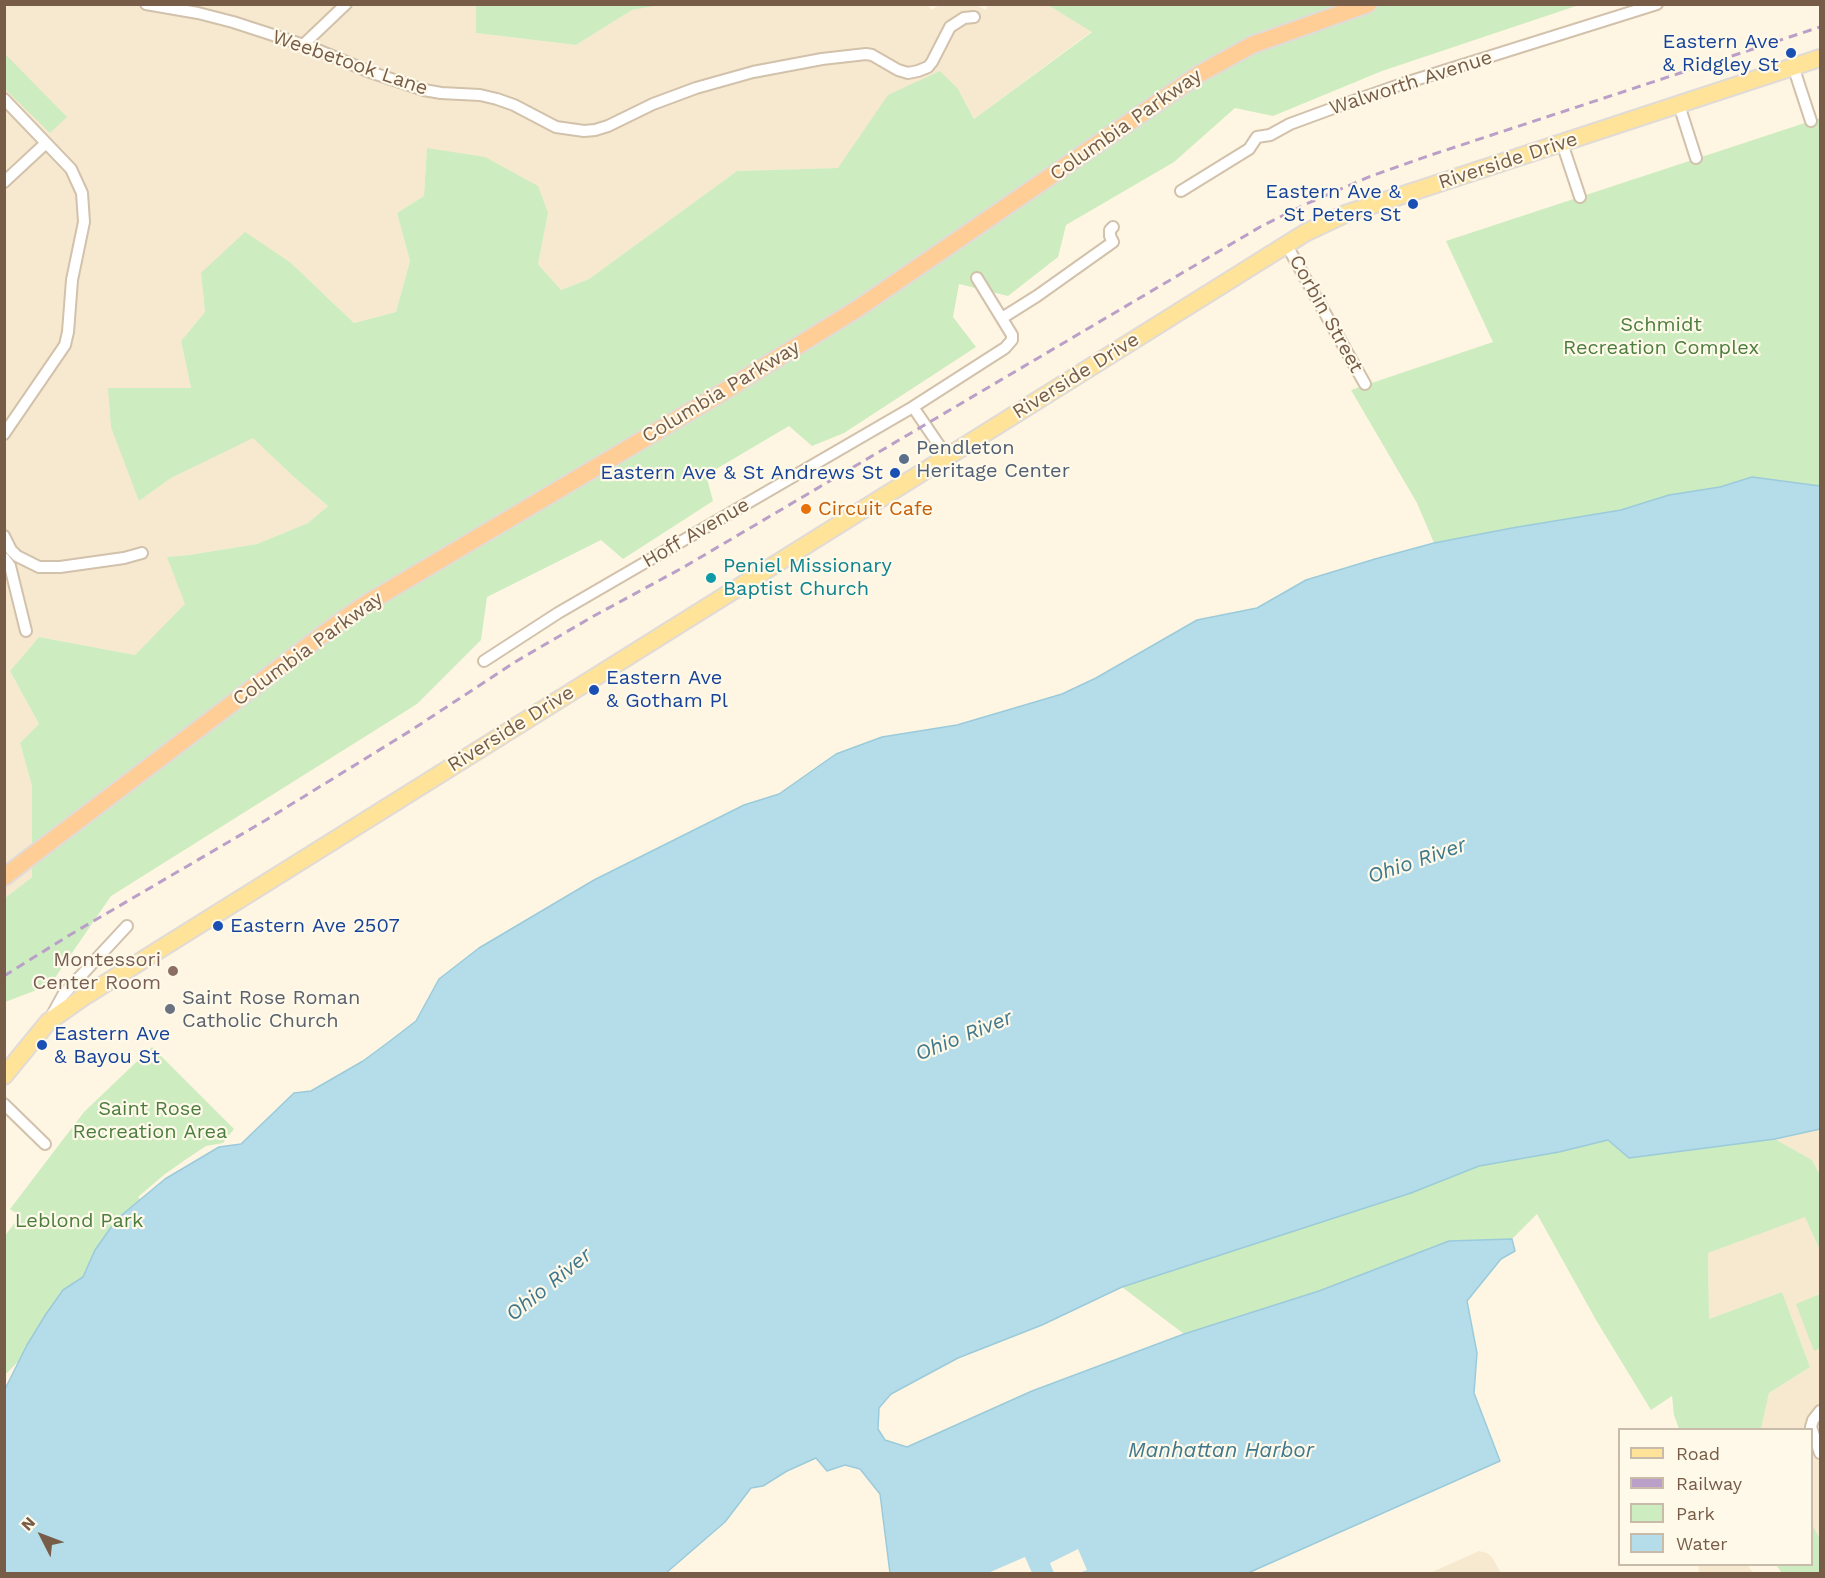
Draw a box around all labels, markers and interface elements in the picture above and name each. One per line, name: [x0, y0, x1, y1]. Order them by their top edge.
street label: Weebetook Lane: [269, 25, 431, 101]
place label: Eastern Ave & Ridgley St: [1663, 30, 1779, 77]
street label: Walworth Avenue: [1327, 45, 1495, 121]
marker: Eastern Ave & Ridgley St: [1784, 46, 1798, 60]
street label: Columbia Parkway: [1045, 64, 1207, 186]
street label: Riverside Drive: [1435, 127, 1581, 195]
place label: Eastern Ave & St Peters St: [1265, 180, 1401, 227]
marker: Eastern Ave & St Peters St: [1406, 197, 1420, 211]
street label: Corbin Street: [1284, 251, 1368, 377]
park label: Schmidt Recreation Complex: [1563, 313, 1759, 360]
street label: Riverside Drive: [1008, 327, 1144, 425]
street label: Columbia Parkway: [638, 335, 804, 449]
place label: Pendleton Heritage Center: [916, 436, 1070, 483]
marker: Pendleton Heritage Center: [897, 452, 911, 466]
place label: Eastern Ave & St Andrews St: [600, 461, 883, 485]
marker: Eastern Ave & St Andrews St: [888, 466, 902, 480]
street label: Hoff Avenue: [638, 493, 754, 573]
place label: Circuit Cafe: [818, 497, 933, 521]
marker: Circuit Cafe: [799, 502, 813, 516]
place label: Peniel Missionary Baptist Church: [723, 554, 892, 601]
marker: Peniel Missionary Baptist Church: [704, 571, 718, 585]
street label: Columbia Parkway: [228, 586, 388, 712]
place label: Eastern Ave & Gotham Pl: [606, 666, 728, 713]
street label: Riverside Drive: [443, 680, 579, 778]
marker: Eastern Ave & Gotham Pl: [587, 683, 601, 697]
water label: Ohio River: [1364, 832, 1470, 890]
place label: Eastern Ave 2507: [230, 914, 400, 938]
marker: Eastern Ave 2507: [211, 919, 225, 933]
place label: Montessori Center Room: [33, 948, 161, 995]
marker: Montessori Center Room: [166, 964, 180, 978]
place label: Saint Rose Roman Catholic Church: [182, 986, 360, 1033]
marker: Saint Rose Roman Catholic Church: [163, 1002, 177, 1016]
water label: Ohio River: [912, 1005, 1016, 1067]
place label: Eastern Ave & Bayou St: [54, 1022, 170, 1069]
marker: Eastern Ave & Bayou St: [35, 1038, 49, 1052]
park label: Saint Rose Recreation Area: [73, 1097, 227, 1144]
park label: Leblond Park: [15, 1209, 143, 1233]
water label: Ohio River: [501, 1243, 597, 1327]
legend: [1618, 1428, 1813, 1566]
water label: Manhattan Harbor: [1128, 1438, 1314, 1464]
text: Road: [1676, 1443, 1720, 1464]
text: Railway: [1676, 1473, 1742, 1494]
text: Park: [1676, 1503, 1715, 1524]
north arrow: [12, 1506, 72, 1566]
text: N: [17, 1513, 39, 1534]
text: Water: [1676, 1533, 1728, 1554]

